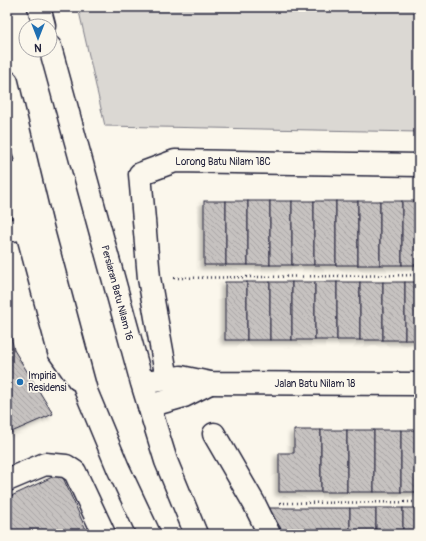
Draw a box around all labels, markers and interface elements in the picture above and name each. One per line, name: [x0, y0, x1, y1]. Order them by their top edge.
north arrow: [18, 18, 58, 58]
text: N: [34, 41, 42, 54]
street label: Lorong Batu Nilam 18C: [175, 156, 271, 168]
street label: Persiaran Batu Nilam 16: [98, 244, 136, 342]
place label: Impiria Residensi: [28, 370, 67, 394]
marker: Impiria Residensi: [15, 377, 25, 387]
street label: Jalan Batu Nilam 18: [275, 378, 355, 390]

